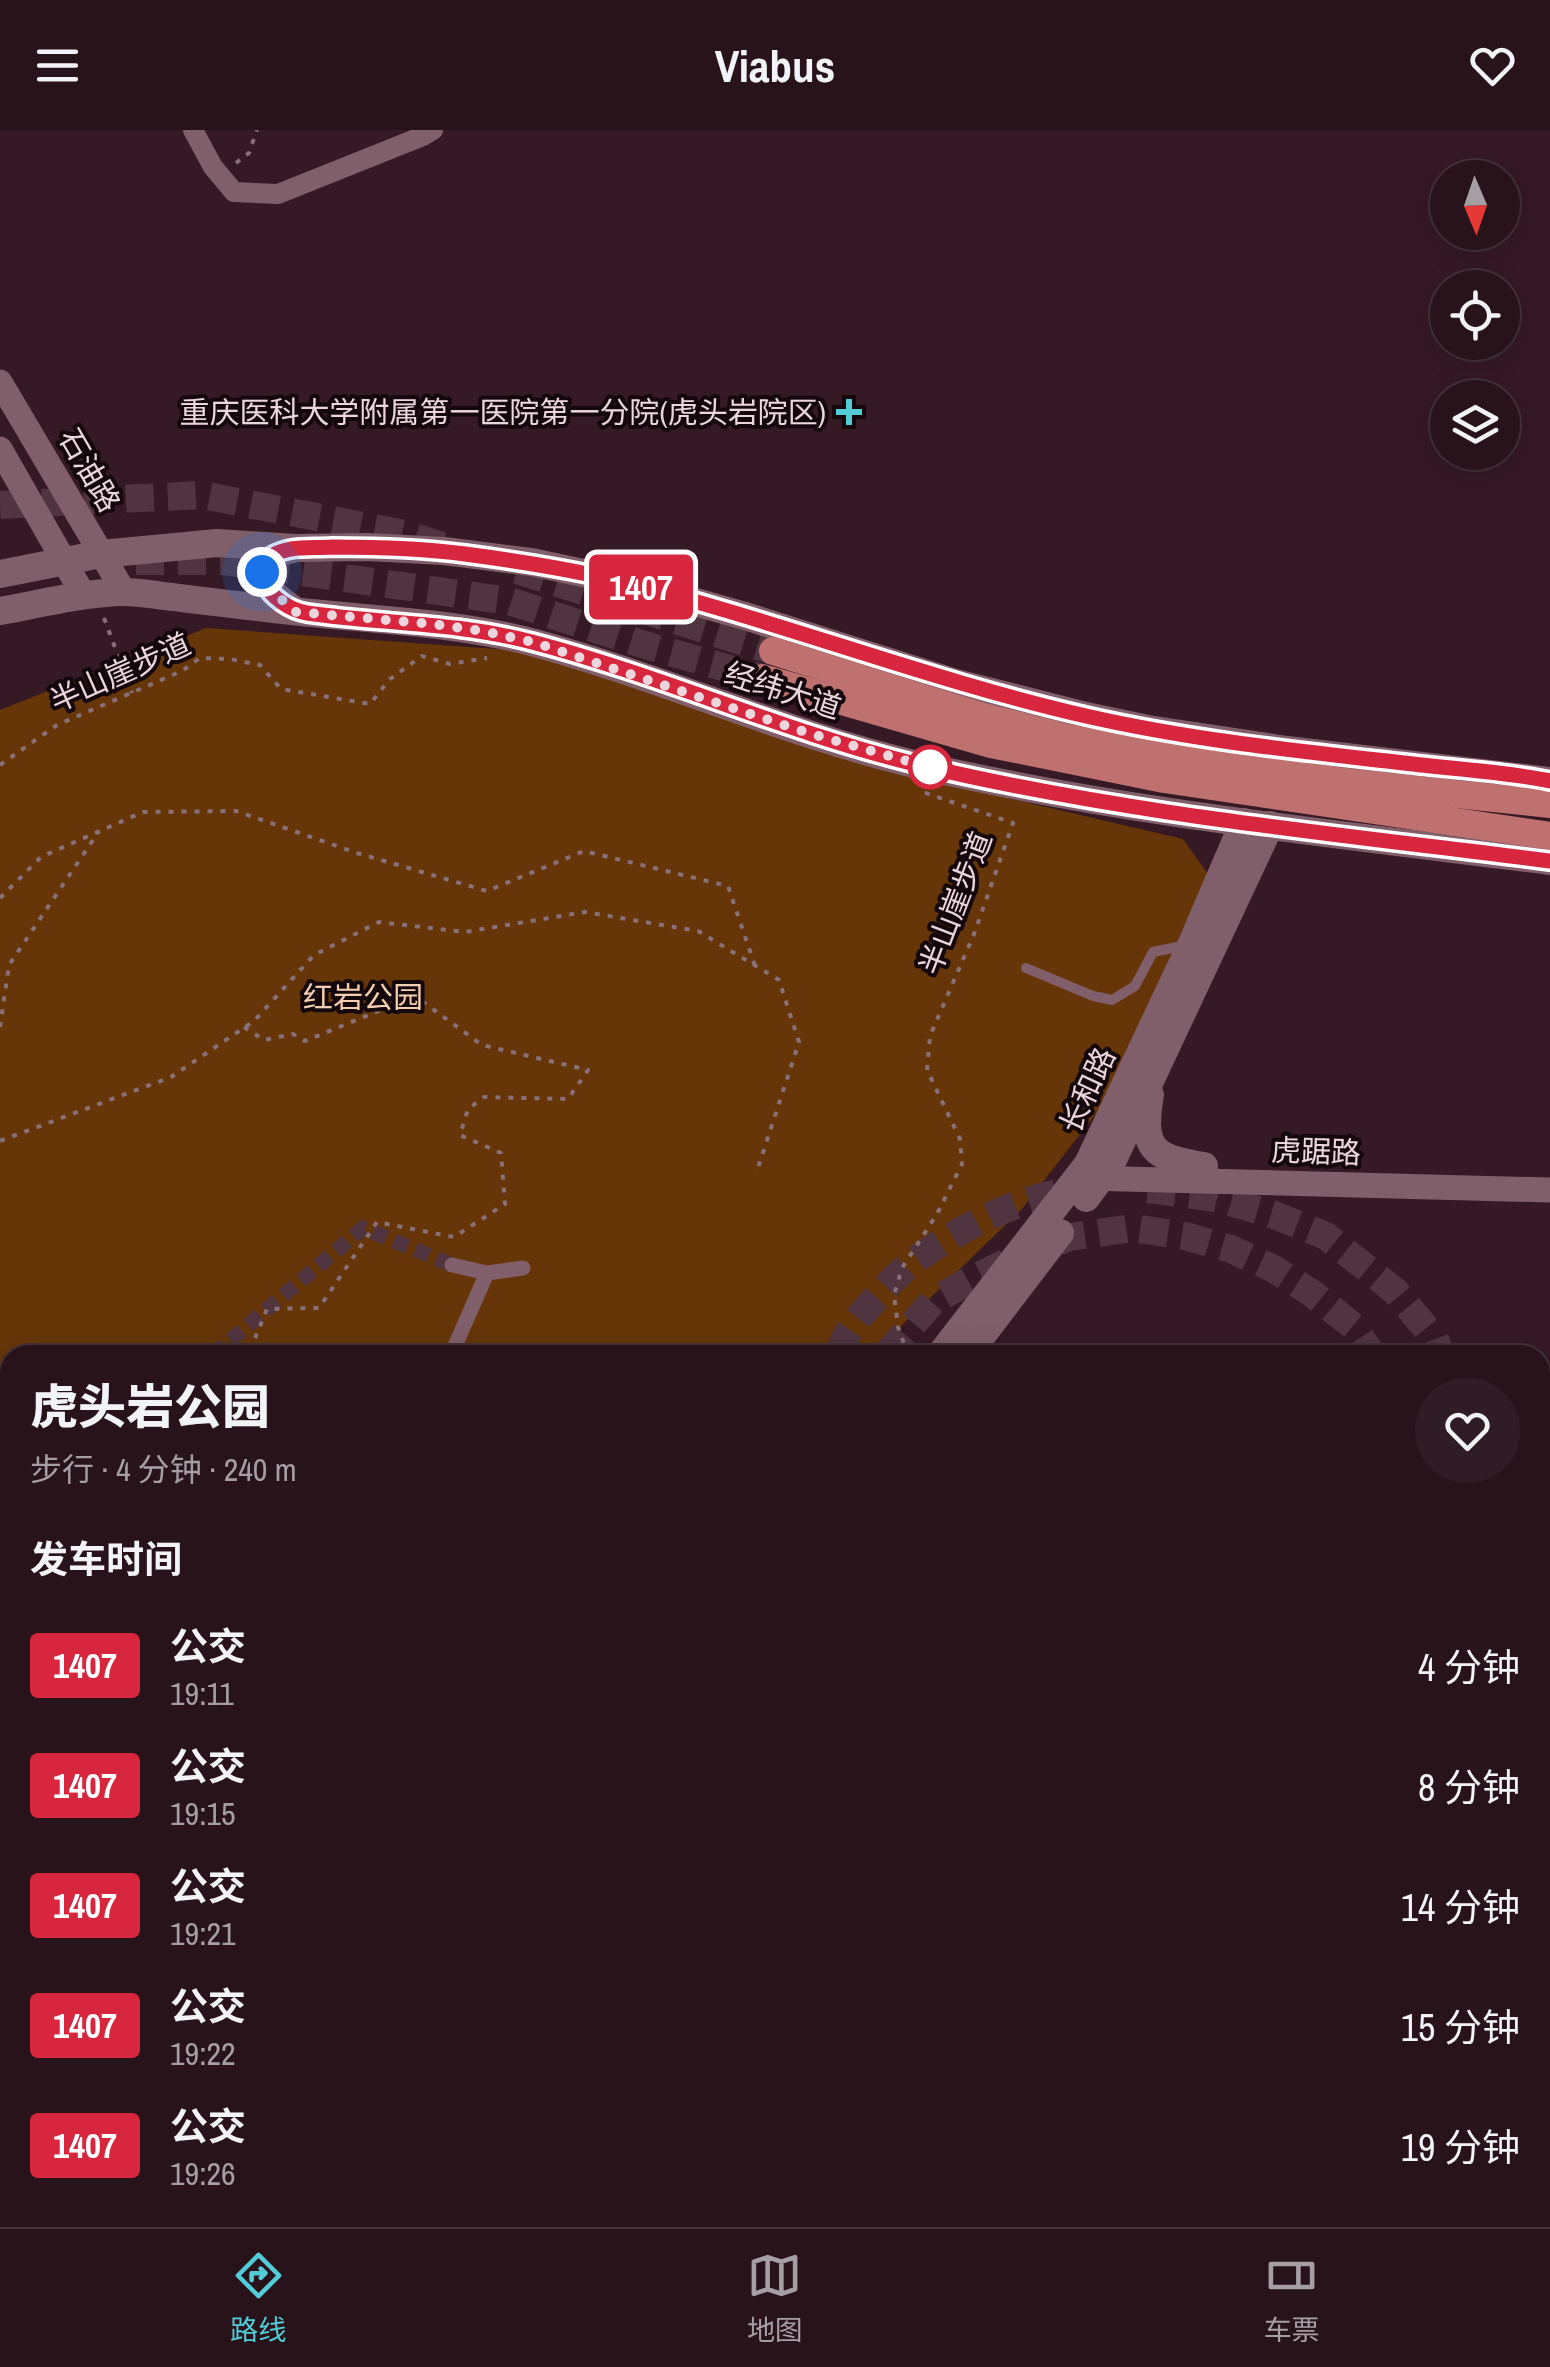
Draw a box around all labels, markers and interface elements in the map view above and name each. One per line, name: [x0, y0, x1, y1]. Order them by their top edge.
text: Viabus: [715, 35, 835, 96]
icon: menu: [30, 38, 85, 93]
icon: heart: [1465, 38, 1520, 93]
north arrow: [1430, 160, 1520, 250]
map controls: [1430, 160, 1520, 470]
button: locate: [1430, 270, 1520, 360]
button: layers: [1430, 380, 1520, 470]
place label: 重庆医科大学附属第一医院第一分院(虎头岩院区): [180, 392, 826, 432]
marker: 重庆医科大学附属第一医院第一分院(虎头岩院区): [836, 399, 862, 425]
street label: 石油路: [50, 421, 130, 519]
your location: [237, 547, 287, 597]
line badge: 1407: [571, 554, 711, 620]
text: 1407: [609, 564, 673, 611]
street label: 半山崖步道: [43, 623, 197, 721]
street label: 经纬大道: [720, 652, 846, 728]
unlabelled marker: [909, 746, 951, 788]
street label: 半山崖步道: [909, 826, 1001, 980]
park label: 红岩公园: [303, 977, 423, 1017]
street label: 长和路: [1050, 1041, 1124, 1139]
street label: 虎踞路: [1270, 1129, 1362, 1173]
text: 虎头岩公园: [30, 1374, 270, 1439]
button: heart: [1415, 1378, 1520, 1483]
text: 步行 · 4 分钟 · 240 m: [30, 1448, 297, 1491]
text: 发车时间: [30, 1534, 182, 1585]
text: 公交: [170, 1621, 246, 1672]
text: 1407: [53, 1642, 117, 1689]
text: 4 分钟: [1418, 1642, 1520, 1693]
text: 19:11: [170, 1672, 234, 1715]
text: 公交: [170, 1741, 246, 1792]
text: 1407: [53, 1762, 117, 1809]
text: 8 分钟: [1418, 1762, 1520, 1813]
text: 19:15: [170, 1792, 236, 1835]
text: 公交: [170, 1861, 246, 1912]
text: 1407: [53, 1882, 117, 1929]
text: 14 分钟: [1401, 1882, 1520, 1933]
text: 19:21: [170, 1912, 236, 1955]
text: 公交: [170, 1981, 246, 2032]
text: 1407: [53, 2002, 117, 2049]
text: 15 分钟: [1401, 2002, 1520, 2053]
text: 19:22: [170, 2032, 236, 2075]
text: 公交: [170, 2101, 246, 2152]
text: 1407: [53, 2122, 117, 2169]
text: 19 分钟: [1401, 2122, 1520, 2173]
text: 19:26: [170, 2152, 236, 2195]
tab: 路线: [230, 2248, 286, 2349]
tab: 地图: [747, 2248, 803, 2349]
tab: 车票: [1264, 2248, 1320, 2349]

